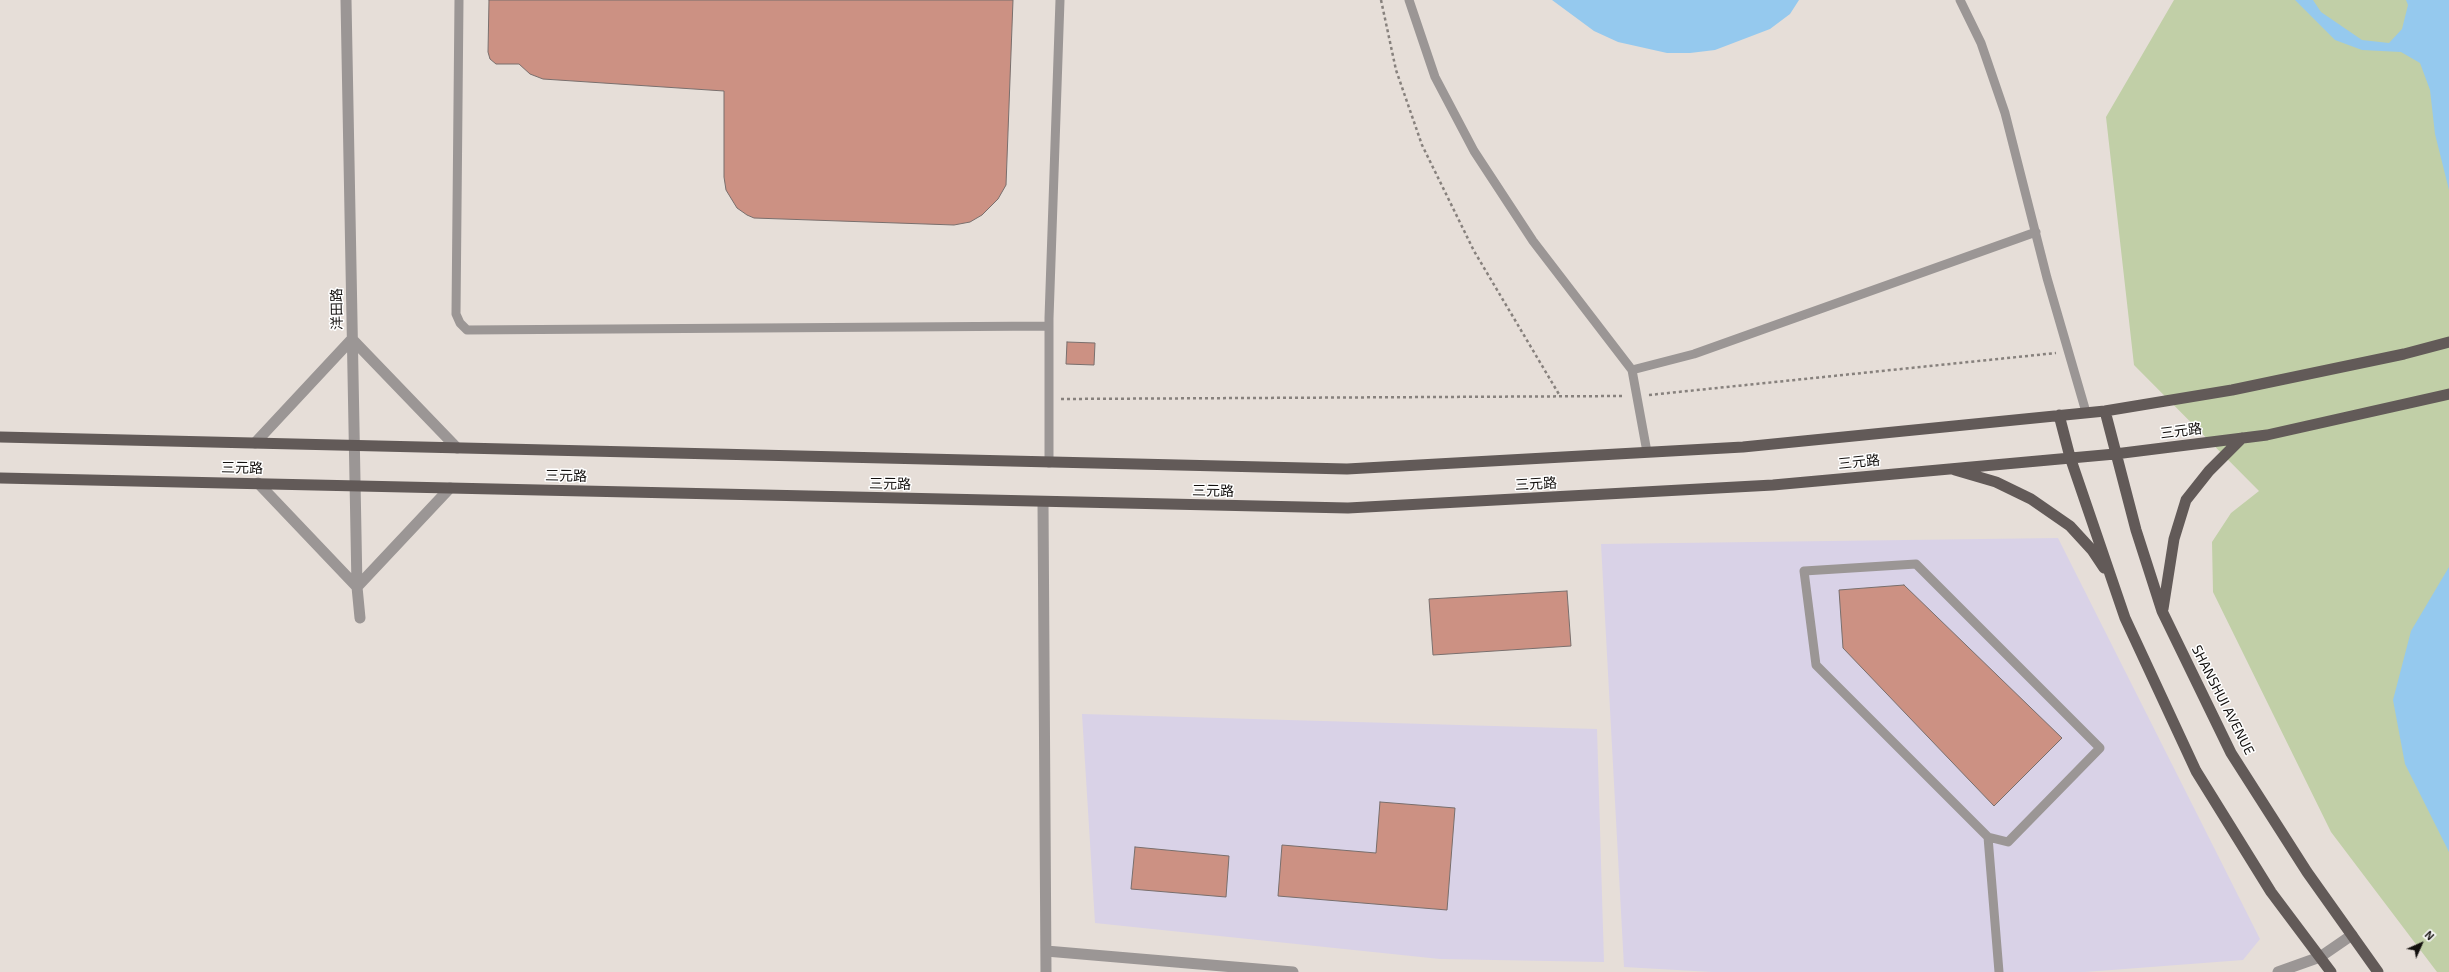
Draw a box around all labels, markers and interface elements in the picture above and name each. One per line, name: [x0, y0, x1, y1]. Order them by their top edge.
street label: 洋田路: [328, 288, 346, 330]
street label: 三元路: [2159, 420, 2203, 442]
street label: 三元路: [1837, 451, 1881, 473]
street label: 三元路: [221, 459, 263, 477]
street label: 三元路: [545, 467, 587, 485]
street label: 三元路: [869, 475, 911, 493]
street label: 三元路: [1515, 475, 1557, 493]
street label: 三元路: [1192, 482, 1234, 500]
street label: SHANSHUI AVENUE: [2188, 642, 2258, 758]
north arrow: [2401, 924, 2441, 964]
text: N: [2422, 928, 2437, 943]

